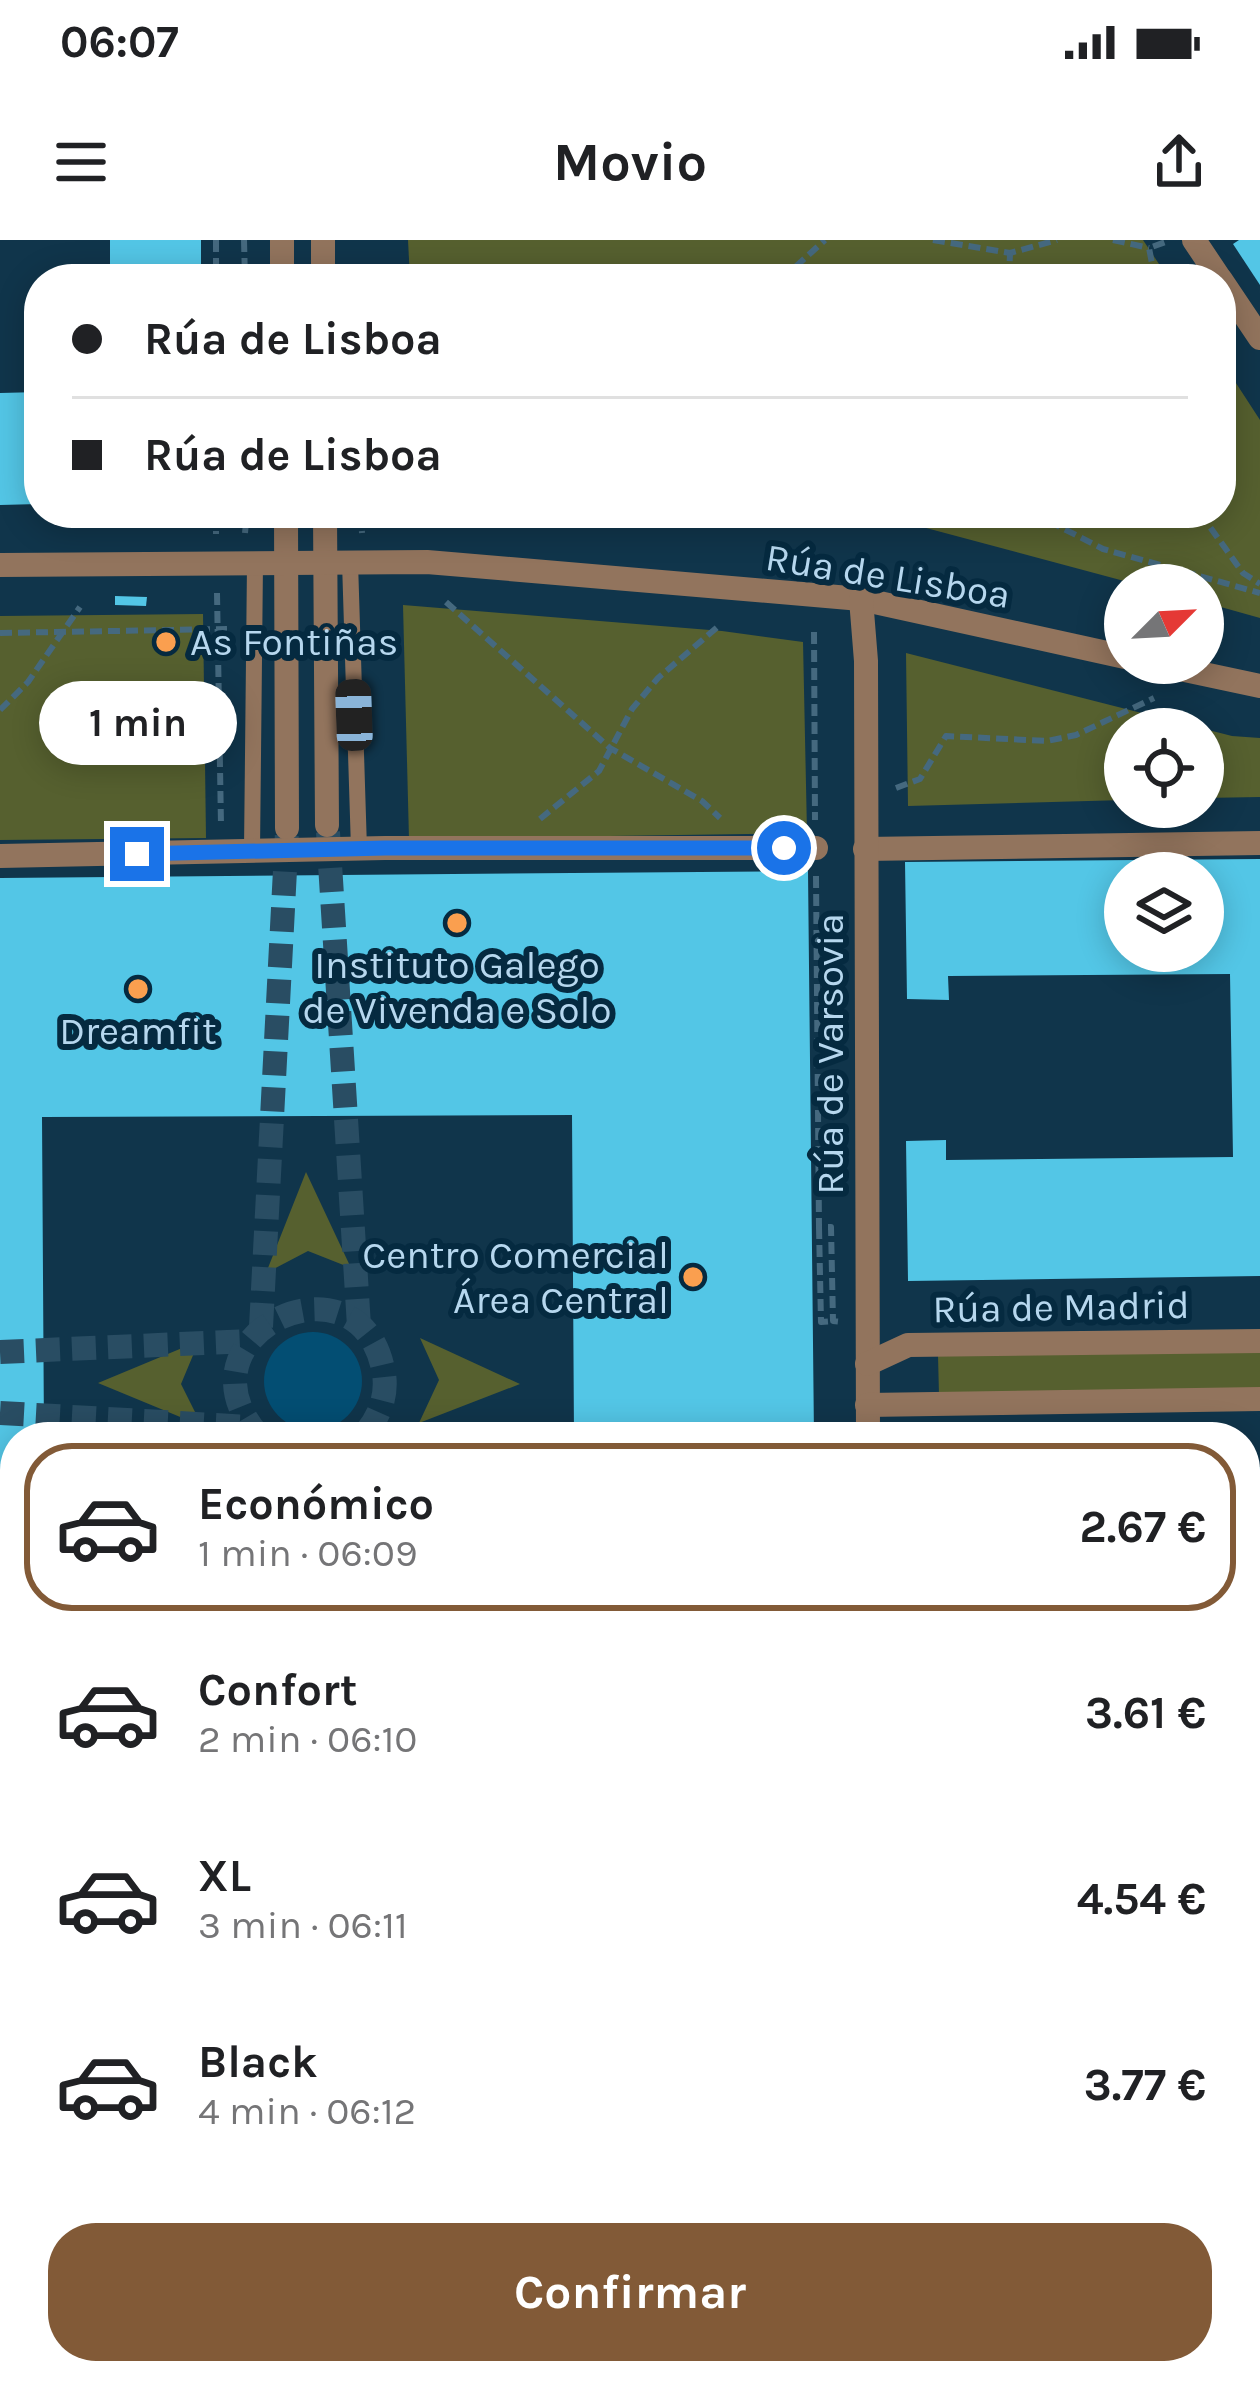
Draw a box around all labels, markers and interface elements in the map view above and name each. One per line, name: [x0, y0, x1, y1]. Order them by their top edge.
text: 06:07: [60, 16, 179, 68]
icon: menu: [48, 129, 114, 195]
icon: share: [1146, 129, 1212, 195]
text: Movio: [553, 130, 707, 194]
text: Rúa de Lisboa: [144, 313, 442, 365]
text: Rúa de Lisboa: [144, 429, 442, 481]
street label: Rúa de Lisboa: [762, 534, 1014, 618]
north arrow: [1104, 564, 1224, 684]
map controls: [1104, 564, 1224, 972]
place label: As Fontiñas: [190, 619, 398, 665]
marker: As Fontiñas: [153, 629, 179, 655]
car: [335, 678, 373, 752]
callout: 1 min: [38, 680, 236, 764]
text: 1 min: [89, 700, 187, 746]
button: locate: [1104, 708, 1224, 828]
route start: [757, 821, 811, 875]
route end: [110, 827, 164, 881]
button: layers: [1104, 852, 1224, 972]
marker: Instituto Galego de Vivenda e Solo: [444, 910, 470, 936]
street label: Rúa de Varsovia: [807, 913, 853, 1195]
place label: Instituto Galego de Vivenda e Solo: [302, 942, 612, 1033]
marker: Dreamfit: [125, 976, 151, 1002]
place label: Dreamfit: [59, 1008, 217, 1054]
place label: Centro Comercial Área Central: [362, 1232, 669, 1323]
marker: Centro Comercial Área Central: [680, 1264, 706, 1290]
street label: Rúa de Madrid: [932, 1282, 1190, 1332]
icon: car: [54, 1473, 162, 1581]
text: Económico: [198, 1478, 434, 1530]
text: 2.67 €: [1080, 1501, 1206, 1553]
text: 1 min · 06:09: [198, 1530, 418, 1576]
icon: car: [54, 1659, 162, 1767]
text: Confort: [198, 1664, 357, 1716]
text: 3.61 €: [1085, 1687, 1206, 1739]
text: 2 min · 06:10: [198, 1716, 418, 1762]
icon: car: [54, 1845, 162, 1953]
text: XL: [198, 1850, 251, 1902]
text: 4.54 €: [1077, 1873, 1206, 1925]
text: 3 min · 06:11: [198, 1902, 408, 1948]
icon: car: [54, 2031, 162, 2139]
text: Black: [198, 2036, 318, 2088]
text: 3.77 €: [1084, 2059, 1206, 2111]
text: 4 min · 06:12: [198, 2088, 416, 2134]
button: Confirmar: [48, 2223, 1212, 2361]

